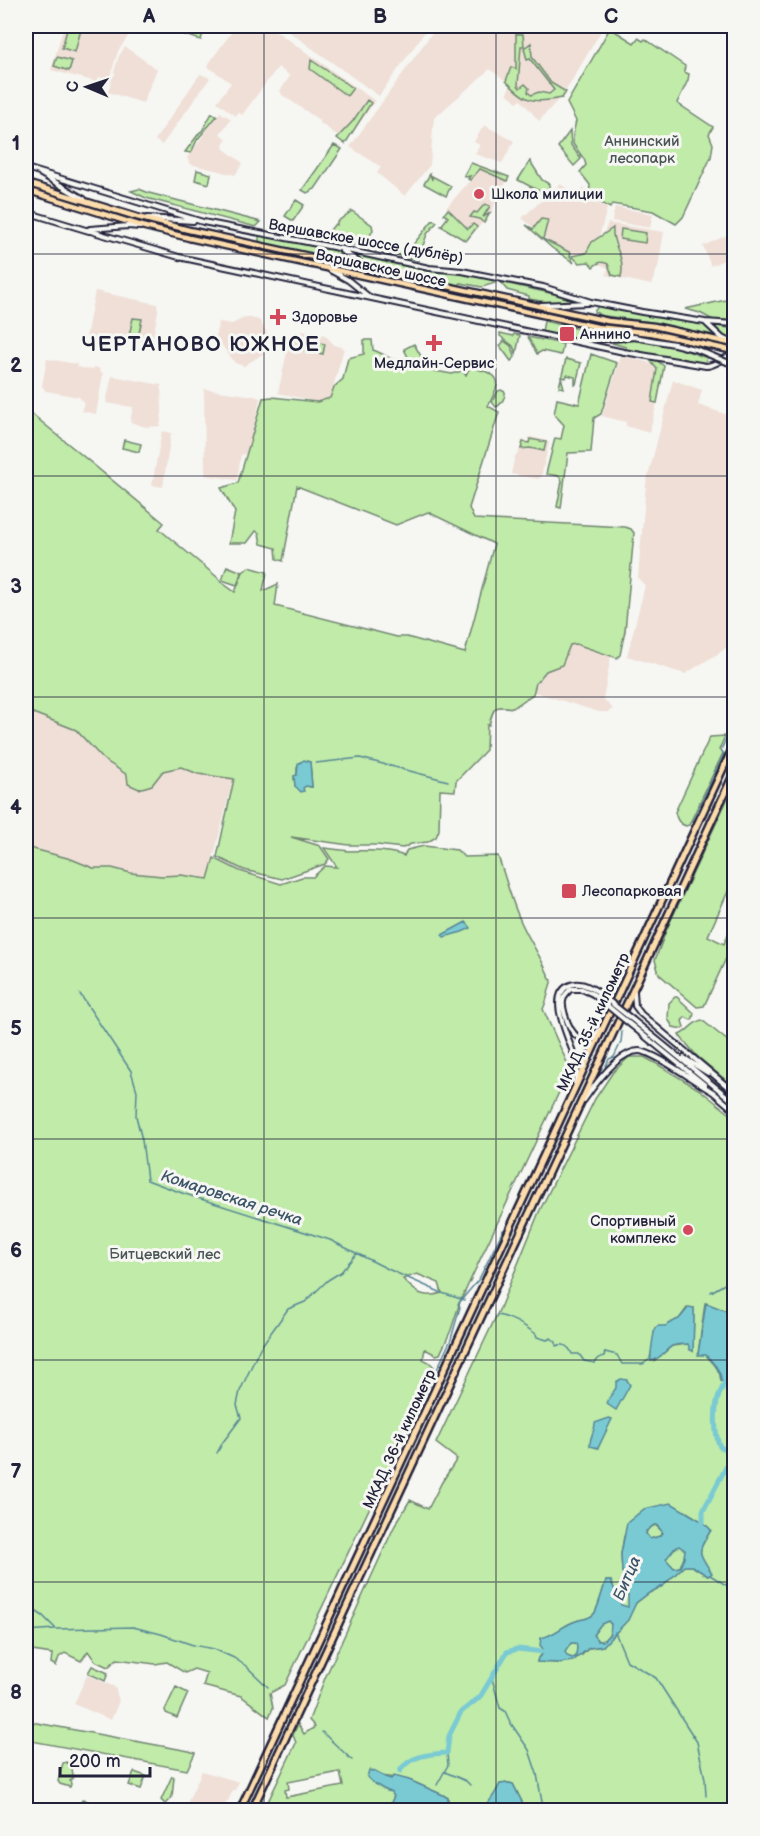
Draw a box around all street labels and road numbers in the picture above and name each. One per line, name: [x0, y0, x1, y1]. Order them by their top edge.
street label: Варшавское шоссе (дублёр): [267, 215, 465, 267]
street label: Варшавское шоссе: [314, 245, 448, 291]
street label: МКАД, 35-й километр: [553, 949, 634, 1095]
street label: МКАД, 36-й километр: [359, 1366, 440, 1512]

